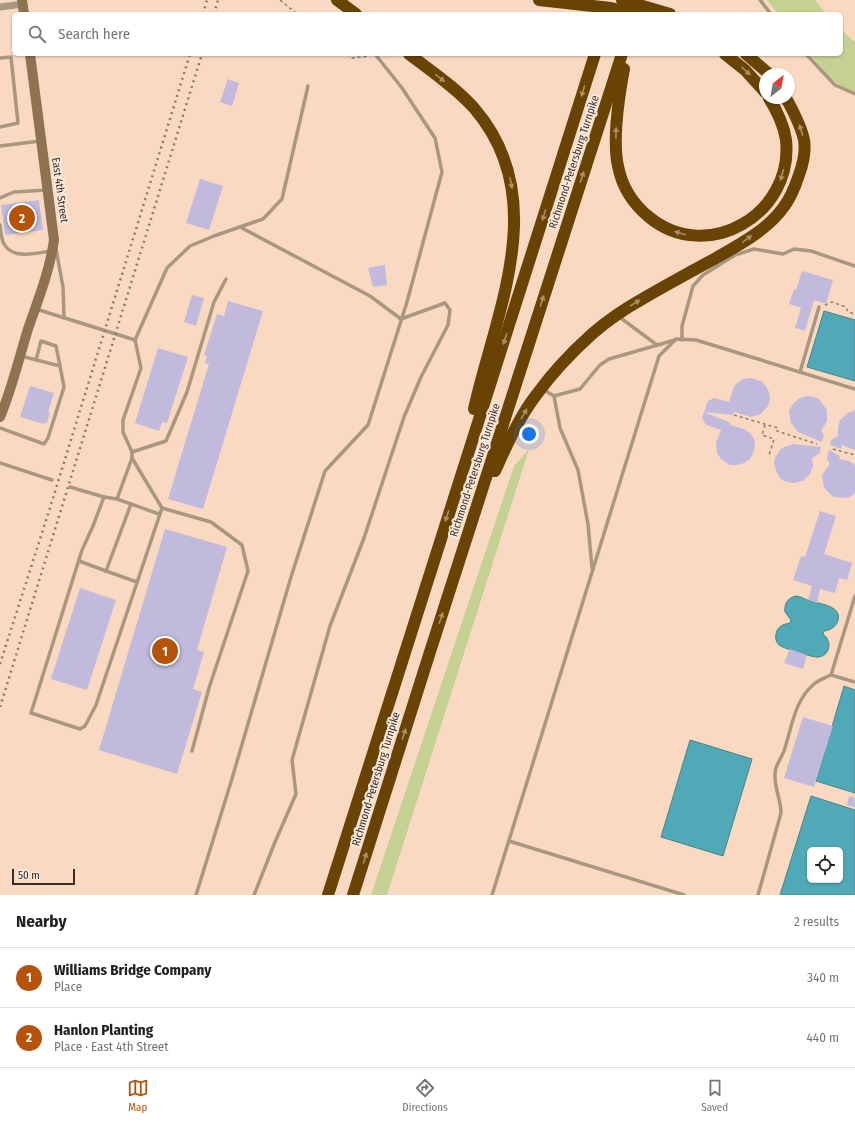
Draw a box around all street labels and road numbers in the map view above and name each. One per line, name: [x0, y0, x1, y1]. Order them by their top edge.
street label: Richmond-Petersburg Turnpike: [546, 94, 602, 230]
street label: East 4th Street: [49, 157, 71, 224]
street label: Richmond-Petersburg Turnpike: [447, 402, 503, 538]
street label: Richmond-Petersburg Turnpike: [349, 710, 403, 848]

